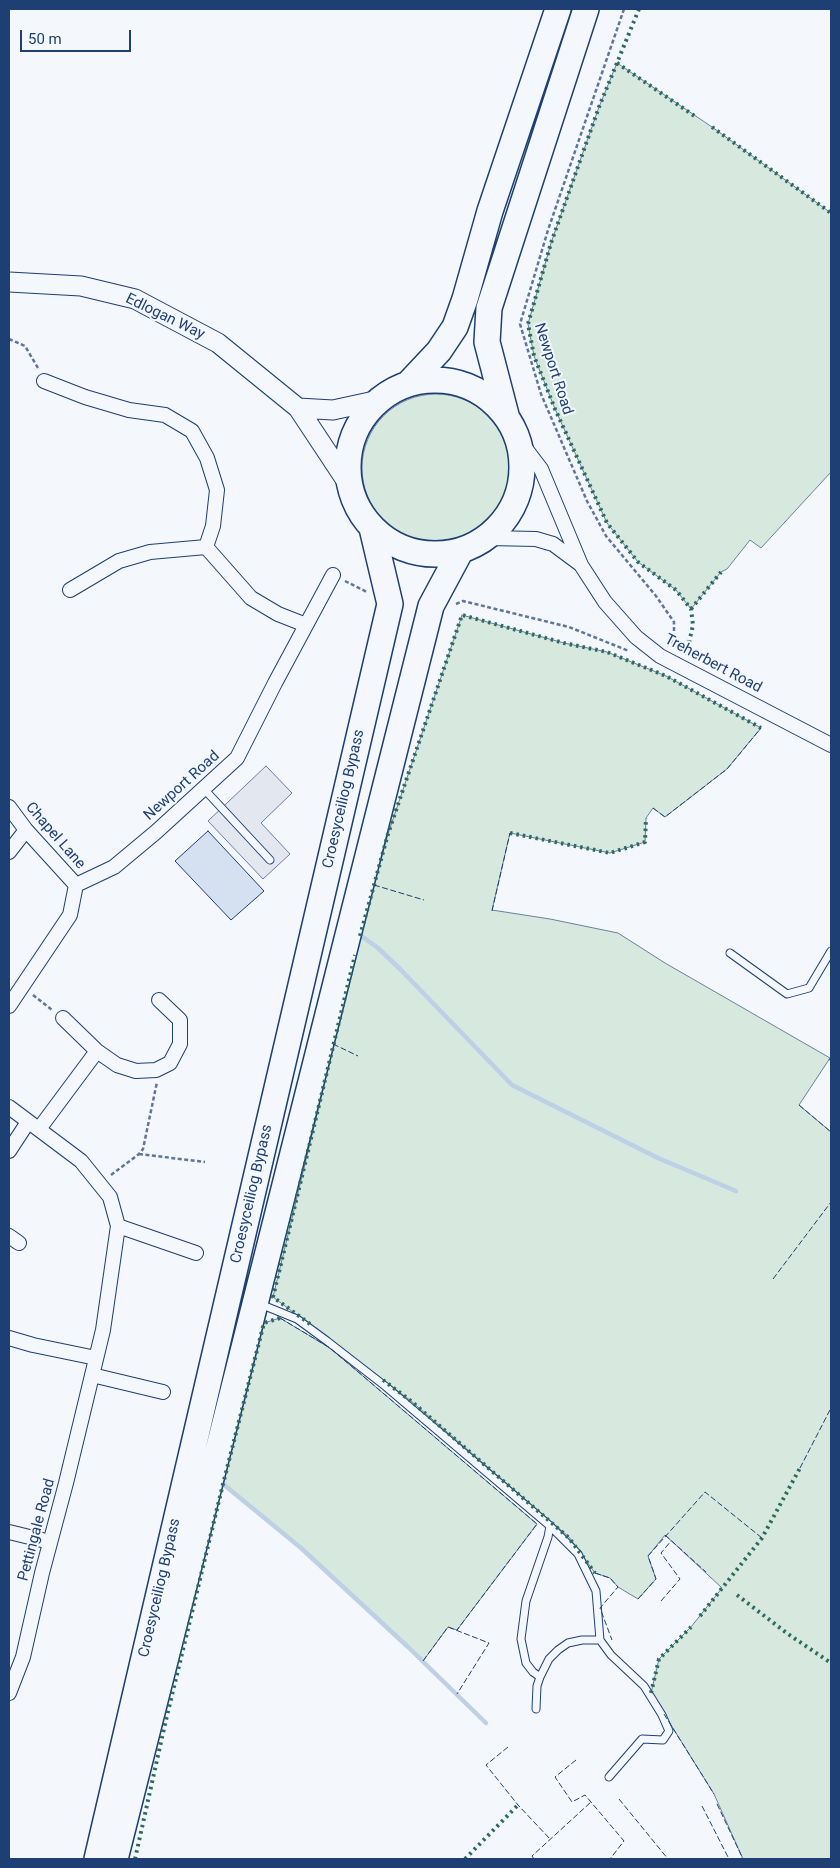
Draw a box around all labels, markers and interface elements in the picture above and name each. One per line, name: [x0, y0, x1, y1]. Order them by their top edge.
scale bar: [22, 20, 134, 52]
text: 50 m: [28, 30, 62, 48]
street label: Edlogan Way: [122, 290, 208, 344]
street label: Newport Road: [530, 321, 576, 417]
street label: Treherbert Road: [661, 631, 765, 697]
street label: Croesyceiliog Bypass: [319, 728, 369, 870]
street label: Newport Road: [141, 747, 223, 825]
street label: Chapel Lane: [21, 799, 89, 873]
street label: Croesyceiliog Bypass: [227, 1123, 277, 1265]
street label: Pettingale Road: [15, 1477, 59, 1583]
street label: Croesyceiliog Bypass: [135, 1517, 185, 1659]

